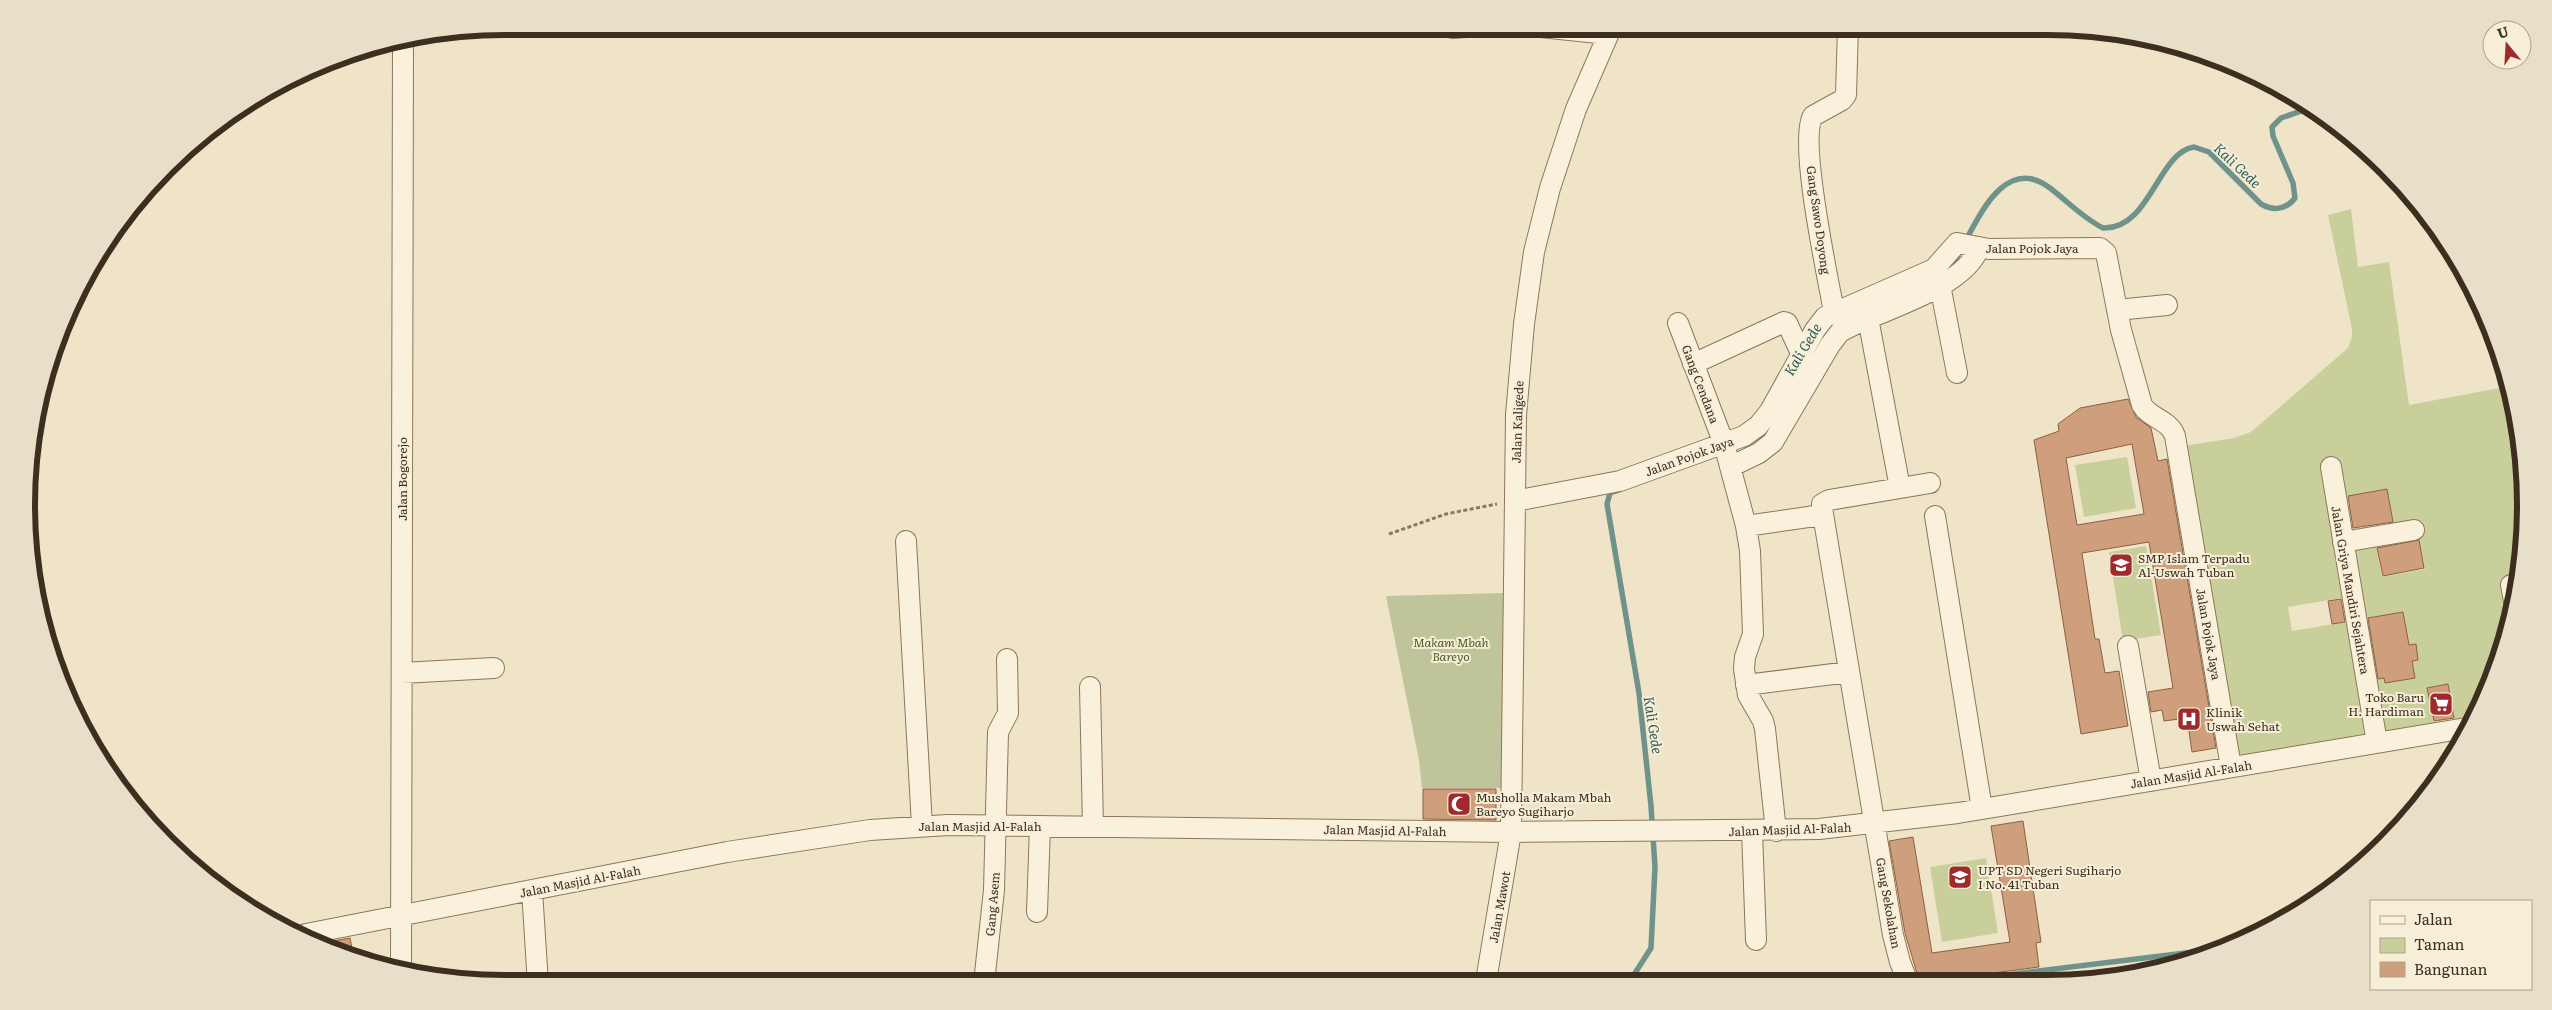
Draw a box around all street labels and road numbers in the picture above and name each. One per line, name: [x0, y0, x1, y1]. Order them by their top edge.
street label: Gang Sawo Doyong: [1802, 165, 1836, 276]
street label: Jalan Pojok Jaya: [1985, 239, 2079, 257]
street label: Gang Cendana: [1678, 342, 1724, 426]
street label: Jalan Kaligede: [1507, 380, 1527, 464]
street label: Jalan Pojok Jaya: [1642, 431, 1736, 480]
street label: Jalan Bogorejo: [393, 437, 411, 521]
street label: Jalan Griya Mandiri Sejahtera: [2327, 504, 2375, 676]
street label: Jalan Pojok Jaya: [2192, 587, 2226, 682]
street label: Jalan Masjid Al-Falah: [2129, 755, 2253, 793]
street label: Jalan Masjid Al-Falah: [918, 817, 1042, 835]
street label: Jalan Masjid Al-Falah: [1728, 818, 1852, 840]
street label: Jalan Masjid Al-Falah: [1323, 820, 1447, 840]
street label: Gang Sekolahan: [1872, 856, 1906, 950]
street label: Jalan Masjid Al-Falah: [518, 860, 642, 902]
street label: Jalan Mawot: [1484, 869, 1514, 945]
street label: Gang Asem: [980, 871, 1004, 937]

